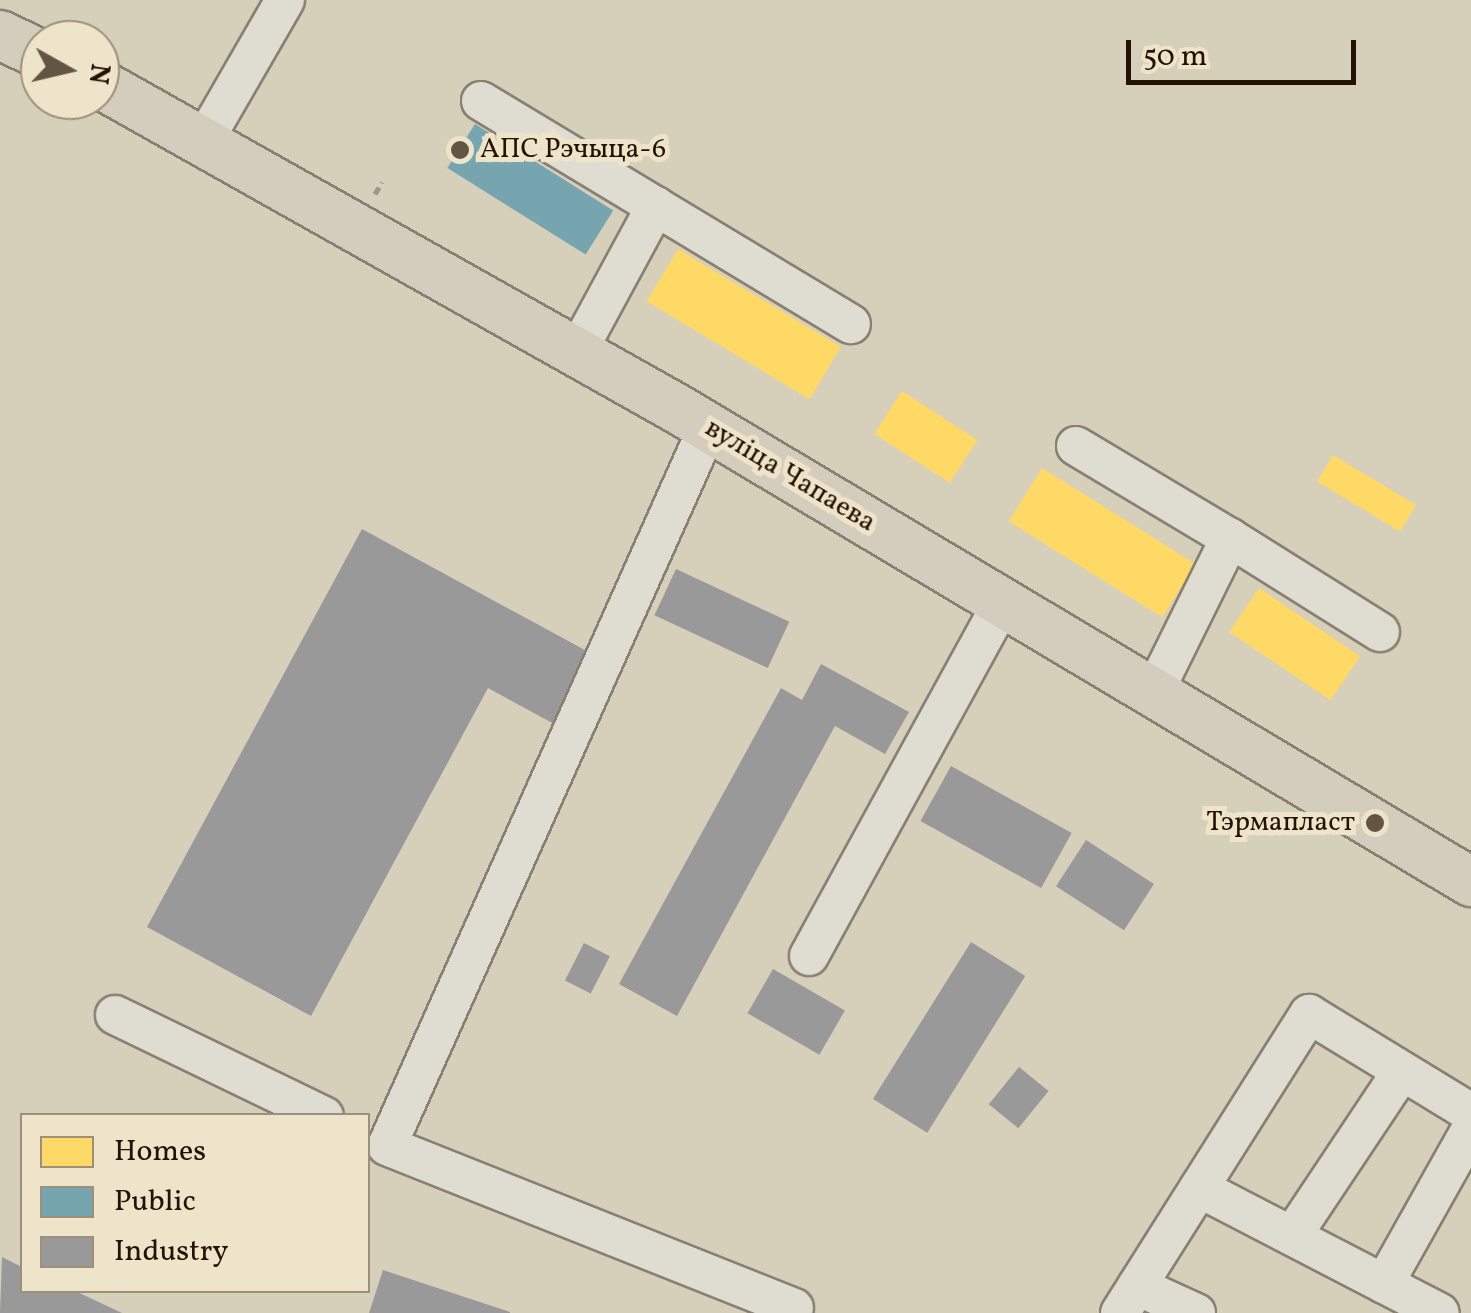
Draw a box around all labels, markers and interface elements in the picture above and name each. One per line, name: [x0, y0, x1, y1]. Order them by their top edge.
north arrow: [20, 20, 120, 120]
scale bar: [1131, 20, 1361, 82]
text: 50 m: [1143, 36, 1207, 78]
text: N: [77, 61, 119, 87]
place label: АПС Рэчыца-6: [480, 133, 666, 167]
marker: АПС Рэчыца-6: [449, 139, 471, 161]
street label: вуліца Чапаева: [699, 412, 881, 540]
place label: Тэрмапласт: [1206, 806, 1355, 840]
marker: Тэрмапласт: [1364, 812, 1386, 834]
legend: [20, 1113, 370, 1293]
text: Homes: [114, 1131, 206, 1173]
text: Public: [114, 1181, 196, 1223]
text: Industry: [114, 1231, 229, 1273]

